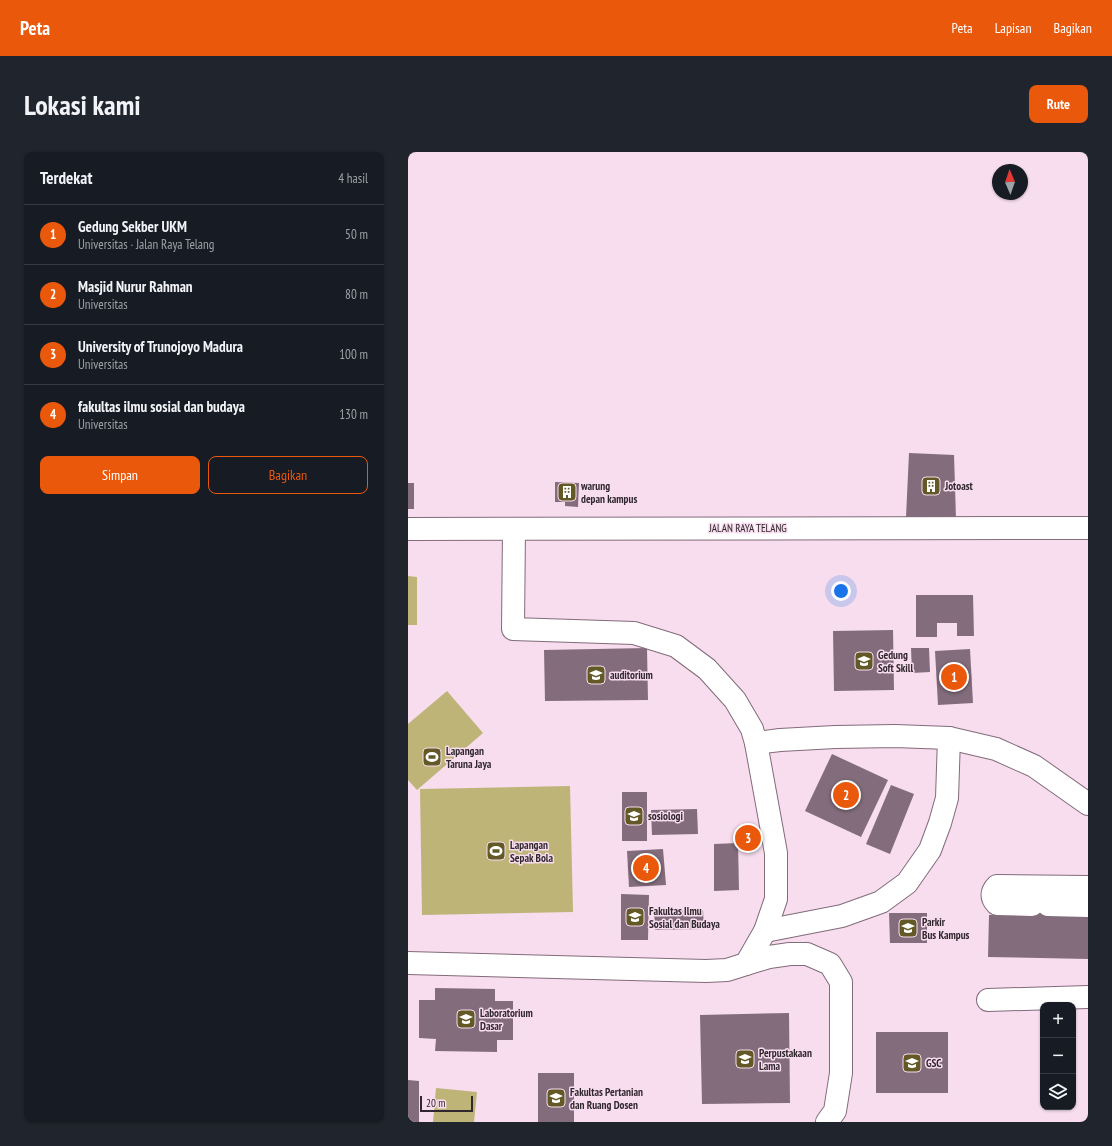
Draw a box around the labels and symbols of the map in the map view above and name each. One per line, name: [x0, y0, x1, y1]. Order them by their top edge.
north arrow: [992, 164, 1028, 200]
building icon: Jotoast: [920, 475, 942, 497]
place label: warung depan kampus: [580, 479, 637, 506]
place label: Jotoast: [944, 479, 974, 493]
building icon: warung depan kampus: [556, 481, 578, 503]
street label: JALAN RAYA TELANG: [708, 521, 787, 535]
your location: [831, 581, 851, 601]
place label: Gedung Soft Skill: [878, 648, 913, 675]
school or university icon: Gedung Soft Skill: [853, 650, 875, 672]
pin: 1: [941, 662, 967, 692]
school or university icon: auditorium: [585, 664, 607, 686]
place label: auditorium: [610, 668, 653, 682]
place label: Lapangan Taruna Jaya: [446, 744, 492, 771]
sports icon: Lapangan Taruna Jaya: [421, 746, 443, 768]
pin: 2: [833, 780, 859, 810]
school or university icon: sosiologi: [623, 805, 645, 827]
place label: sosiologi: [648, 809, 683, 823]
pin: 3: [735, 823, 761, 853]
place label: Lapangan Sepak Bola: [510, 838, 553, 865]
sports icon: Lapangan Sepak Bola: [485, 840, 507, 862]
pin: 4: [633, 853, 659, 883]
place label: Fakultas Ilmu Sosial dan Budaya: [649, 904, 720, 931]
school or university icon: Fakultas Ilmu Sosial dan Budaya: [624, 906, 646, 928]
place label: Parkir Bus Kampus: [922, 915, 970, 942]
school or university icon: Parkir Bus Kampus: [897, 917, 919, 939]
place label: Laboratorium Dasar: [480, 1006, 533, 1033]
school or university icon: Laboratorium Dasar: [455, 1008, 477, 1030]
place label: Perpustakaan Lama: [759, 1046, 812, 1073]
school or university icon: Perpustakaan Lama: [734, 1048, 756, 1070]
school or university icon: GSC: [901, 1052, 923, 1074]
place label: GSC: [926, 1056, 941, 1070]
place label: Fakultas Pertanian dan Ruang Dosen: [570, 1085, 643, 1112]
school or university icon: Fakultas Pertanian dan Ruang Dosen: [545, 1087, 567, 1109]
scale bar: [420, 1094, 473, 1113]

